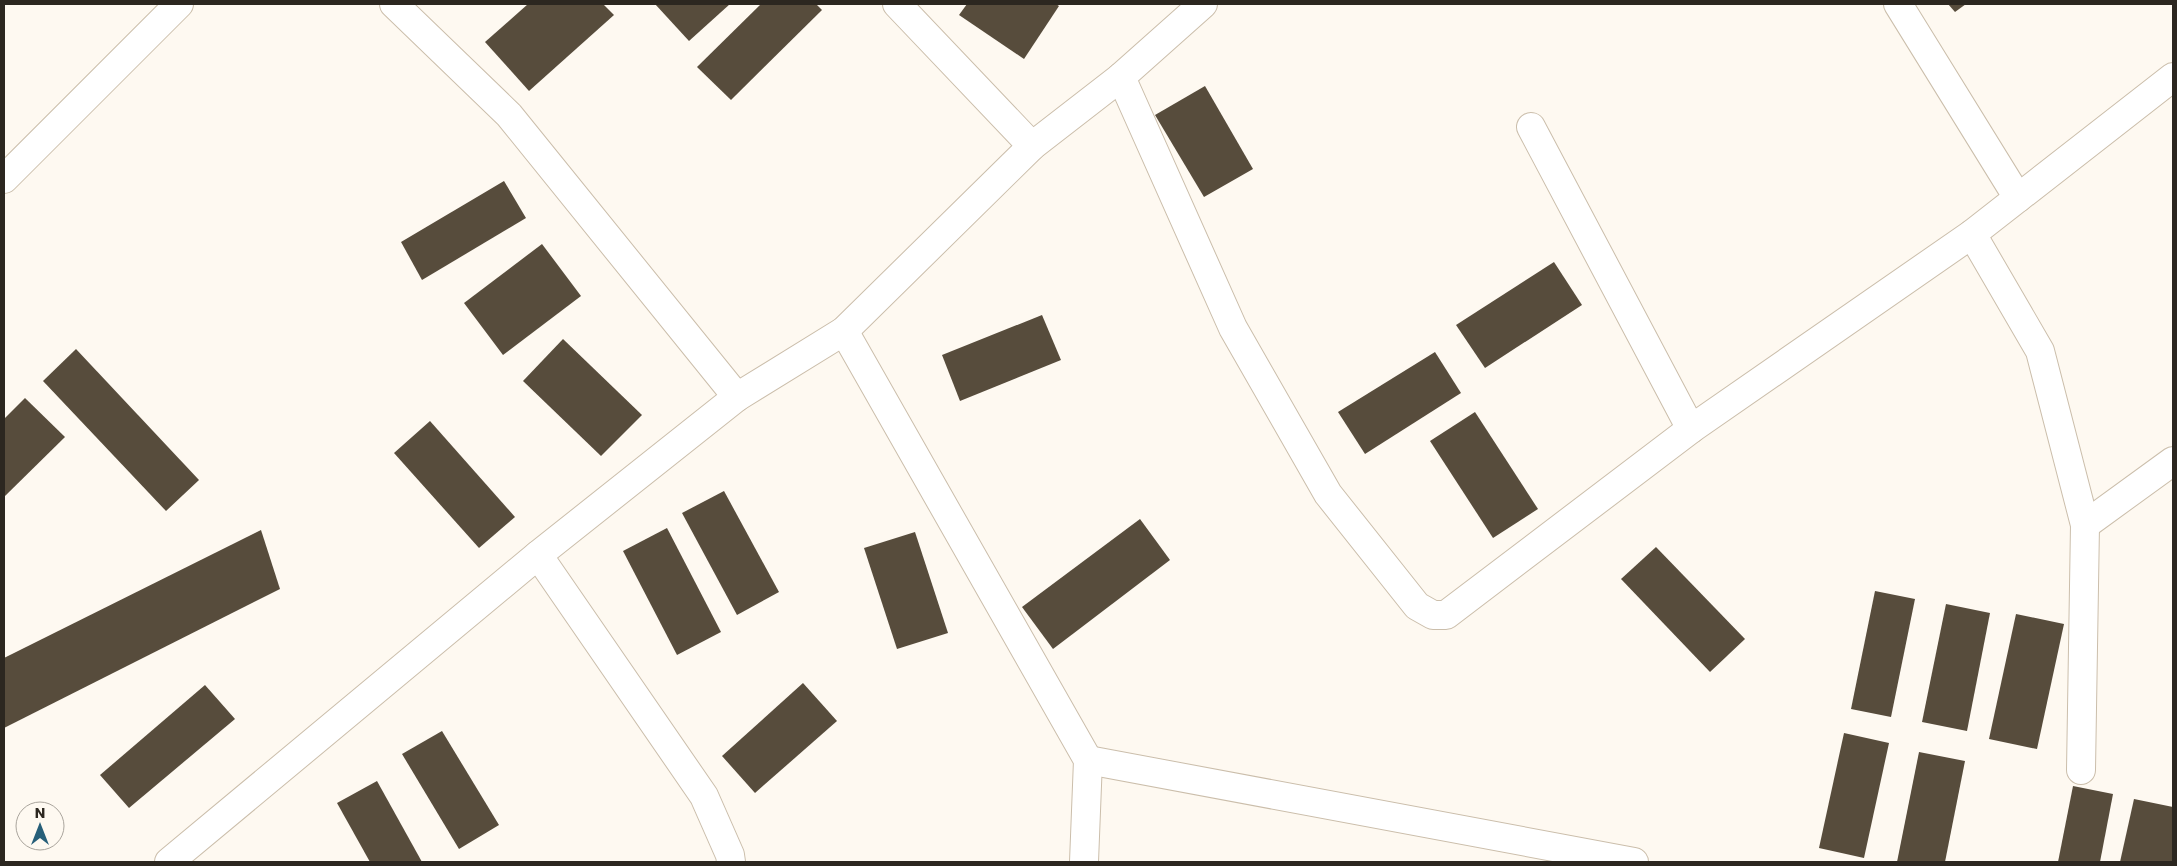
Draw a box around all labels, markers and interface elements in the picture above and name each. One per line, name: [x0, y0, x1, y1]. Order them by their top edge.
north arrow: [15, 801, 65, 851]
text: N: [35, 803, 45, 823]

